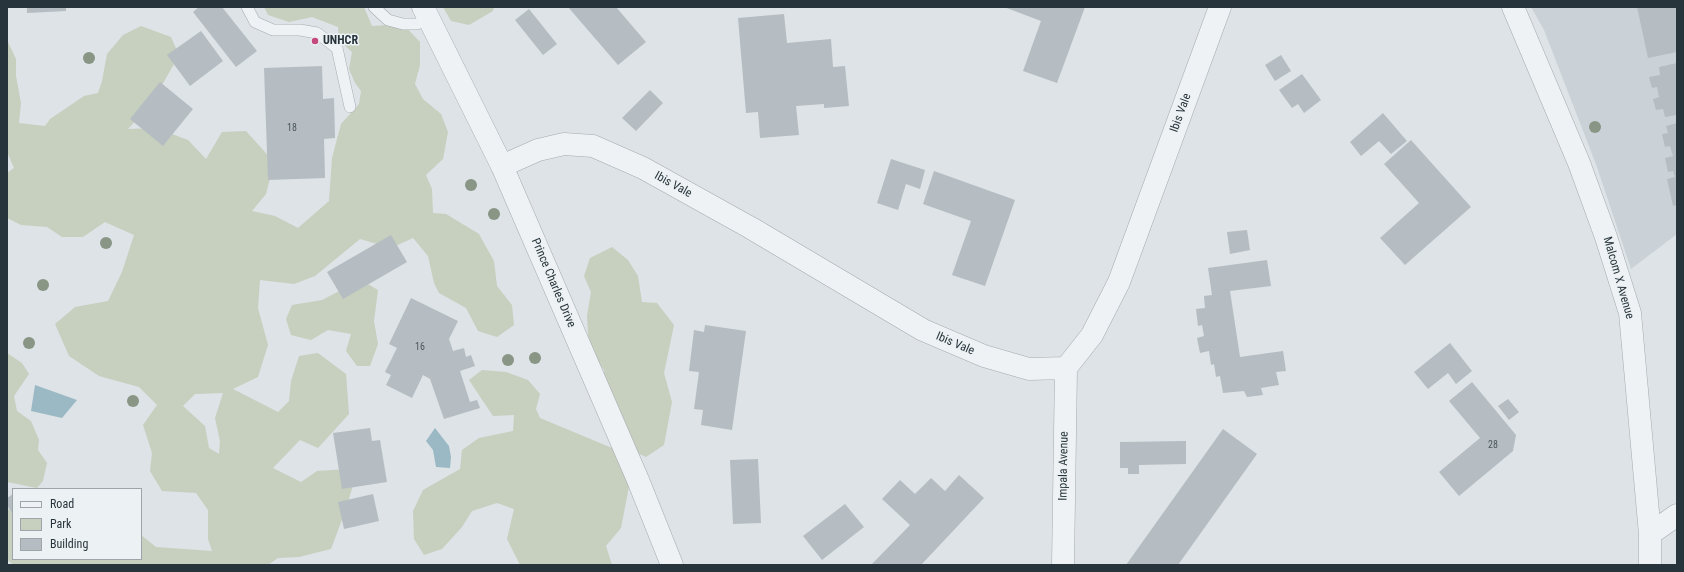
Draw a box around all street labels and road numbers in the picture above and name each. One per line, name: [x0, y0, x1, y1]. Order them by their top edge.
street label: Ibis Vale: [1167, 92, 1195, 134]
street label: Ibis Vale: [652, 169, 694, 201]
street label: Malcom X Avenue: [1599, 235, 1637, 321]
street label: Prince Charles Drive: [528, 236, 578, 330]
street label: Ibis Vale: [934, 329, 976, 359]
street label: Impala Avenue: [1056, 431, 1072, 501]

